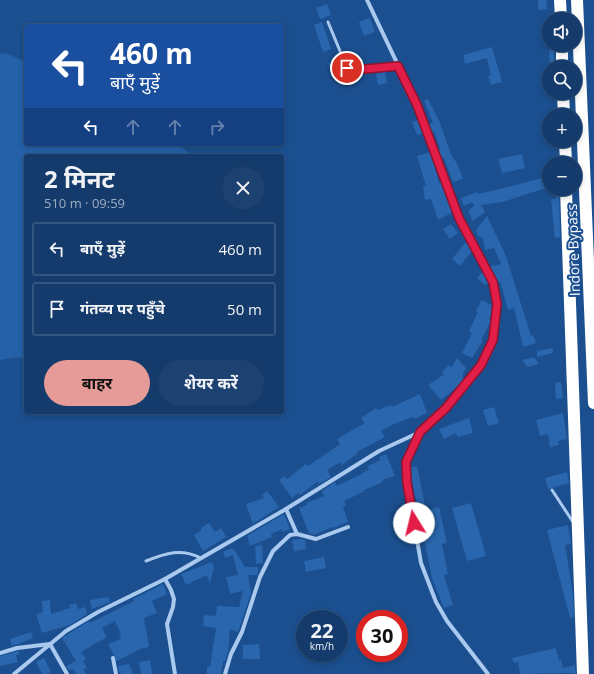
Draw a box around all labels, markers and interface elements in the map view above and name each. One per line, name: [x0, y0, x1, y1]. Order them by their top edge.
map controls: [542, 12, 582, 196]
button: sound: [542, 12, 582, 52]
text: 460 m: [110, 34, 193, 72]
icon: left: [44, 40, 96, 92]
pin: [330, 51, 364, 85]
icon: arrive: [336, 57, 358, 79]
button: search: [542, 60, 582, 100]
text: बाएँ मुड़ें: [110, 70, 160, 94]
button: +: [542, 108, 582, 148]
icon: left: [80, 116, 102, 138]
icon: ahead: [122, 116, 144, 138]
icon: ahead: [164, 116, 186, 138]
icon: right: [206, 116, 228, 138]
button: −: [542, 156, 582, 196]
text: 2 मिनट: [44, 162, 114, 195]
button: close: [222, 167, 264, 209]
text: 510 m · 09:59: [44, 194, 125, 212]
street label: Indore Bypass: [562, 203, 584, 297]
icon: left: [46, 238, 68, 260]
text: बाएँ मुड़ें: [80, 238, 125, 258]
text: 460 m: [218, 239, 262, 259]
icon: arrive: [46, 298, 68, 320]
text: गंतव्य पर पहुँचे: [80, 298, 165, 318]
text: 50 m: [227, 299, 262, 319]
button: बाहर: [44, 360, 150, 406]
button: शेयर करें: [158, 360, 264, 406]
position arrow: [393, 502, 435, 544]
speed limit sign: 30: [356, 610, 408, 662]
text: 22: [311, 617, 333, 644]
text: km/h: [310, 639, 334, 653]

